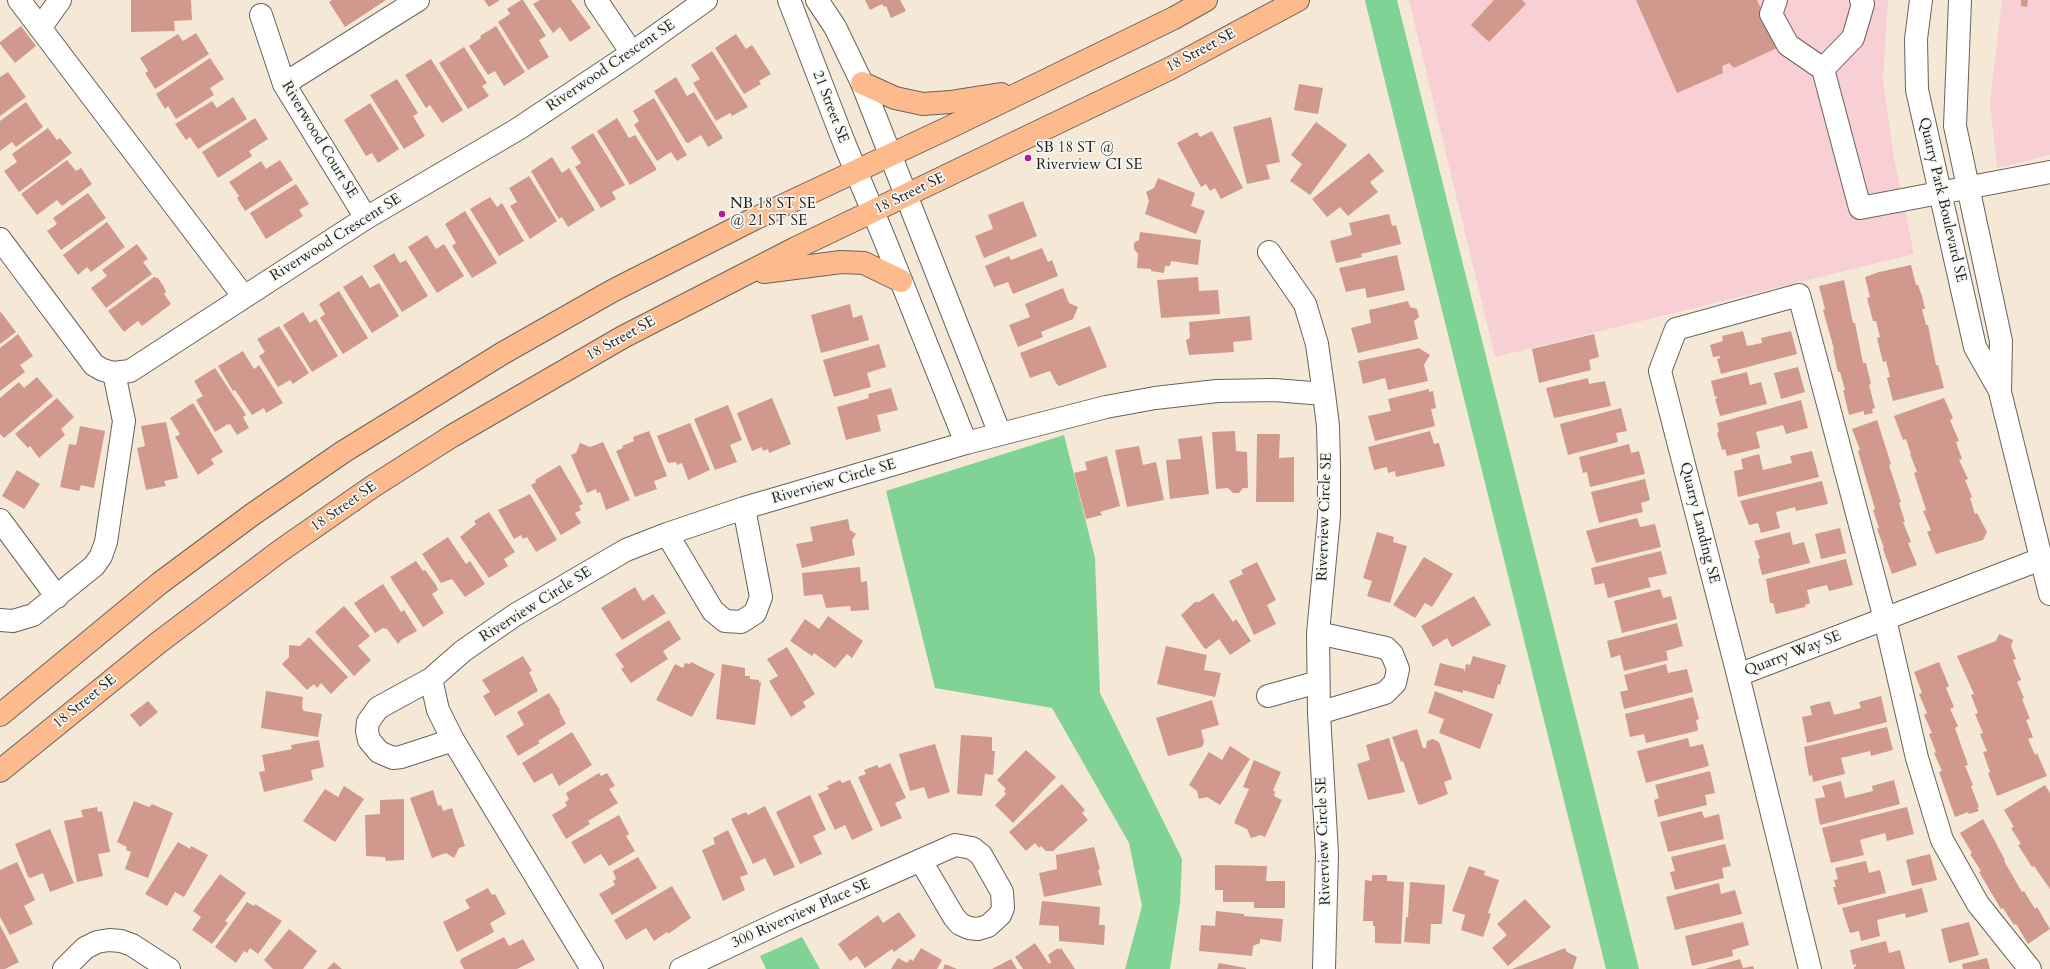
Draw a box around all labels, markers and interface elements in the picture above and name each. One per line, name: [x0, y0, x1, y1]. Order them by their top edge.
street label: Riverwood Crescent SE: [543, 16, 679, 116]
street label: 18 Street SE: [1163, 25, 1239, 77]
street label: 21 Street SE: [808, 68, 852, 146]
street label: Riverwood Court SE: [277, 78, 361, 202]
street label: Quarry Park Boulevard SE: [1914, 116, 1970, 284]
place label: SB 18 ST @ Riverview CI SE: [1036, 140, 1143, 175]
marker: SB 18 ST @ Riverview CI SE: [1023, 153, 1033, 163]
street label: 18 Street SE: [872, 169, 948, 219]
street label: Riverwood Crescent SE: [267, 190, 405, 286]
place label: NB 18 ST SE @ 21 ST SE: [730, 196, 816, 231]
marker: NB 18 ST SE @ 21 ST SE: [717, 209, 727, 219]
street label: 18 Street SE: [583, 313, 659, 365]
street label: Riverview Circle SE: [1314, 452, 1336, 582]
street label: Riverview Circle SE: [770, 456, 898, 508]
street label: Quarry Landing SE: [1675, 460, 1723, 586]
street label: 18 Street SE: [308, 478, 380, 536]
street label: Riverview Circle SE: [477, 563, 595, 647]
street label: Quarry Way SE: [1742, 627, 1844, 681]
street label: 18 Street SE: [50, 671, 120, 733]
street label: Riverview Circle SE: [1313, 776, 1335, 906]
street label: 300 Riverview Place SE: [729, 875, 873, 953]

